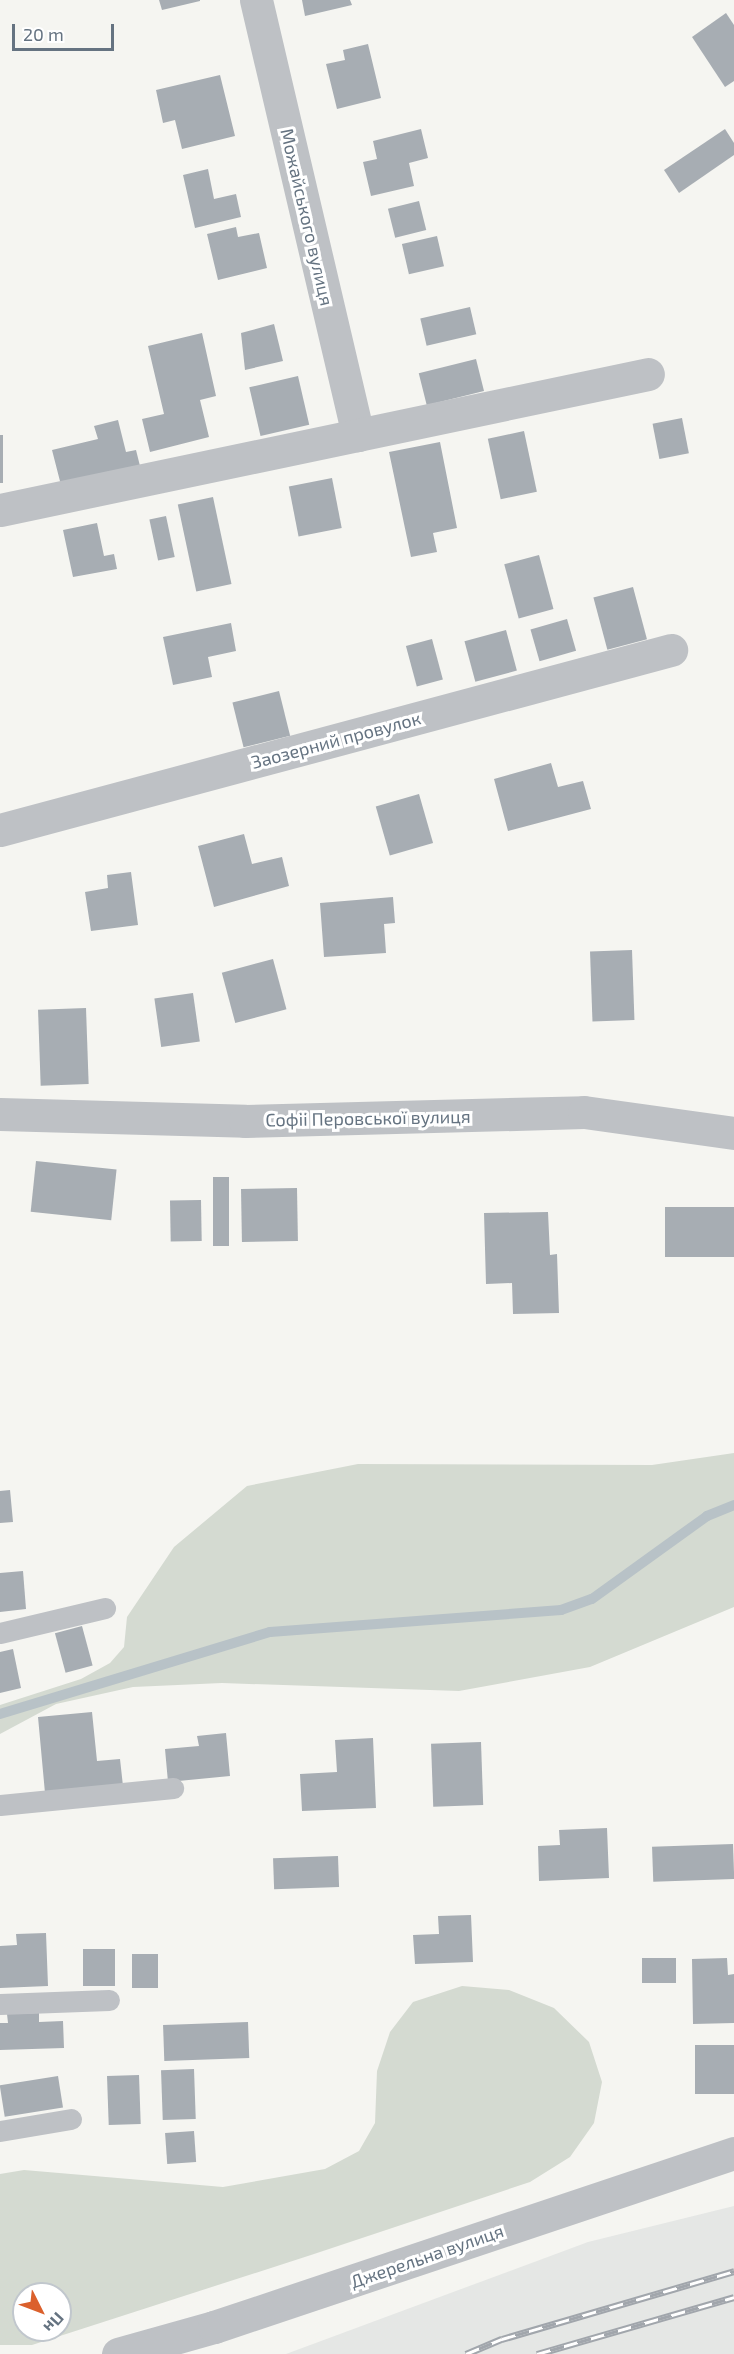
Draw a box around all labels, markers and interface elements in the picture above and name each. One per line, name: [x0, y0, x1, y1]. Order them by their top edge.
scale bar: [15, 12, 117, 50]
text: 20 m: [23, 23, 64, 45]
street label: Можайського вулиця: [276, 126, 338, 308]
street label: Заозерний провулок: [249, 707, 423, 773]
street label: Софіі Перовської вулиця: [265, 1105, 471, 1131]
street label: Джерельна вулиця: [348, 2220, 506, 2292]
north arrow: [12, 2282, 72, 2342]
text: Пн: [40, 2309, 68, 2337]

